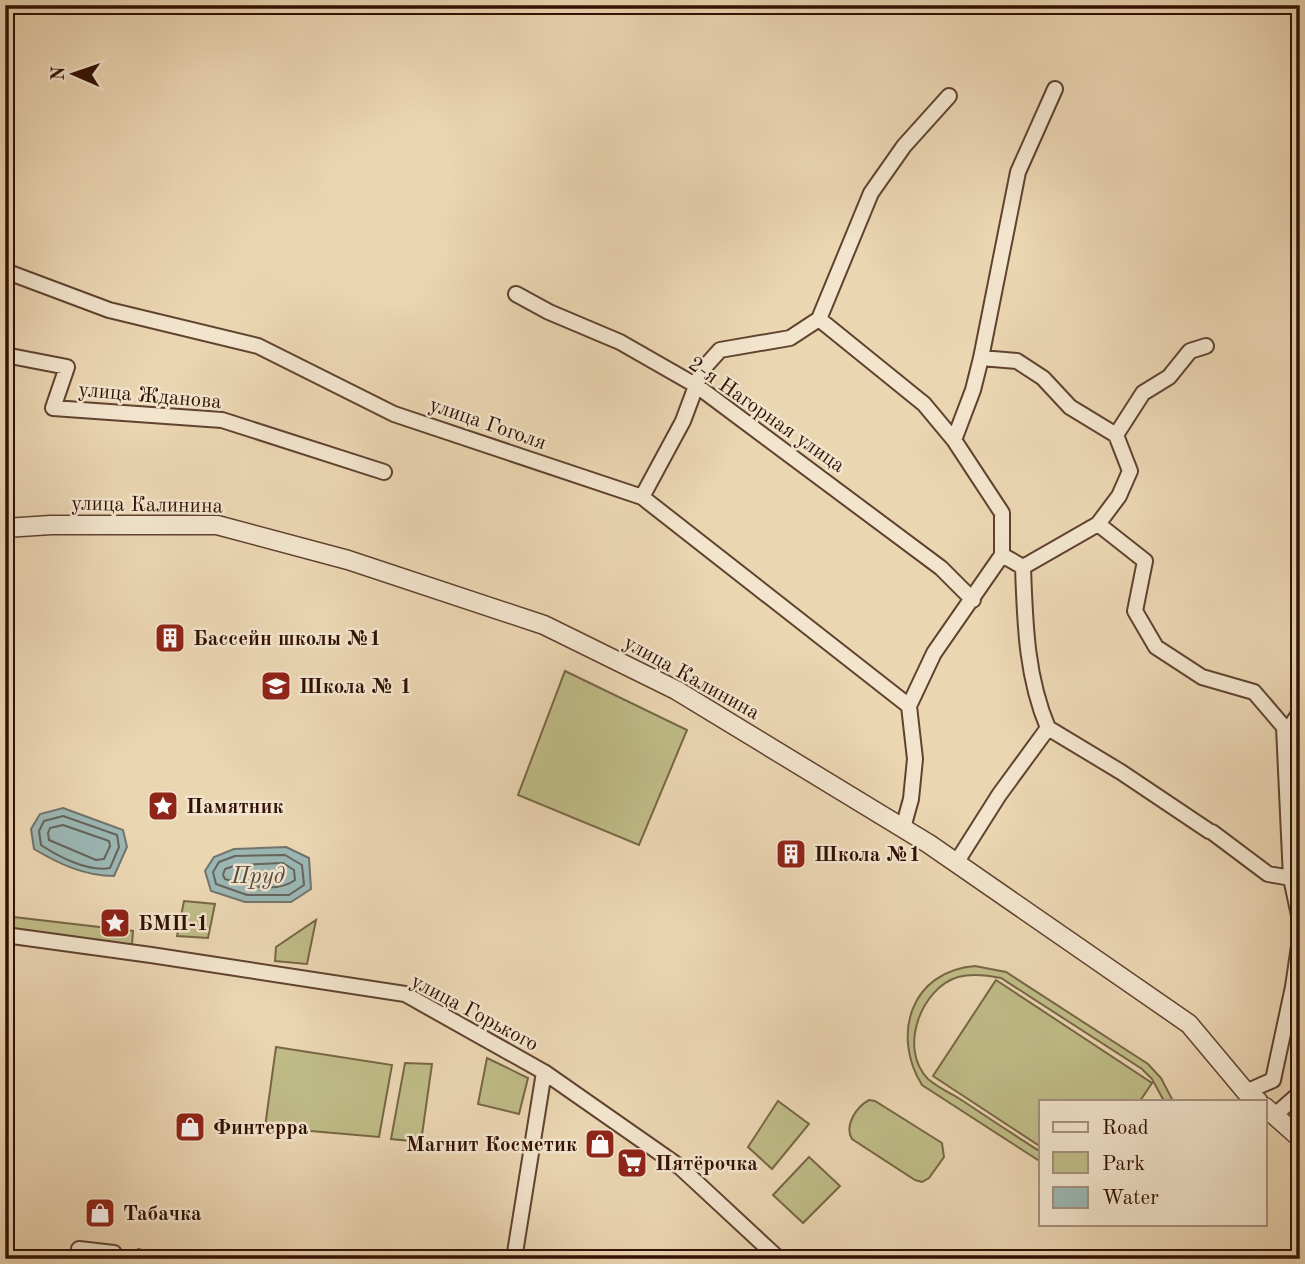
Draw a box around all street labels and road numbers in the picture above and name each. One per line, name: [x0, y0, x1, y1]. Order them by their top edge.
street label: 2-я Нагорная улица: [684, 353, 848, 477]
street label: улица Жданова: [77, 380, 222, 413]
street label: улица Гоголя: [426, 395, 549, 454]
street label: улица Калинина: [71, 494, 223, 517]
street label: улица Калинина: [620, 632, 763, 724]
street label: улица Горького: [407, 971, 542, 1056]

